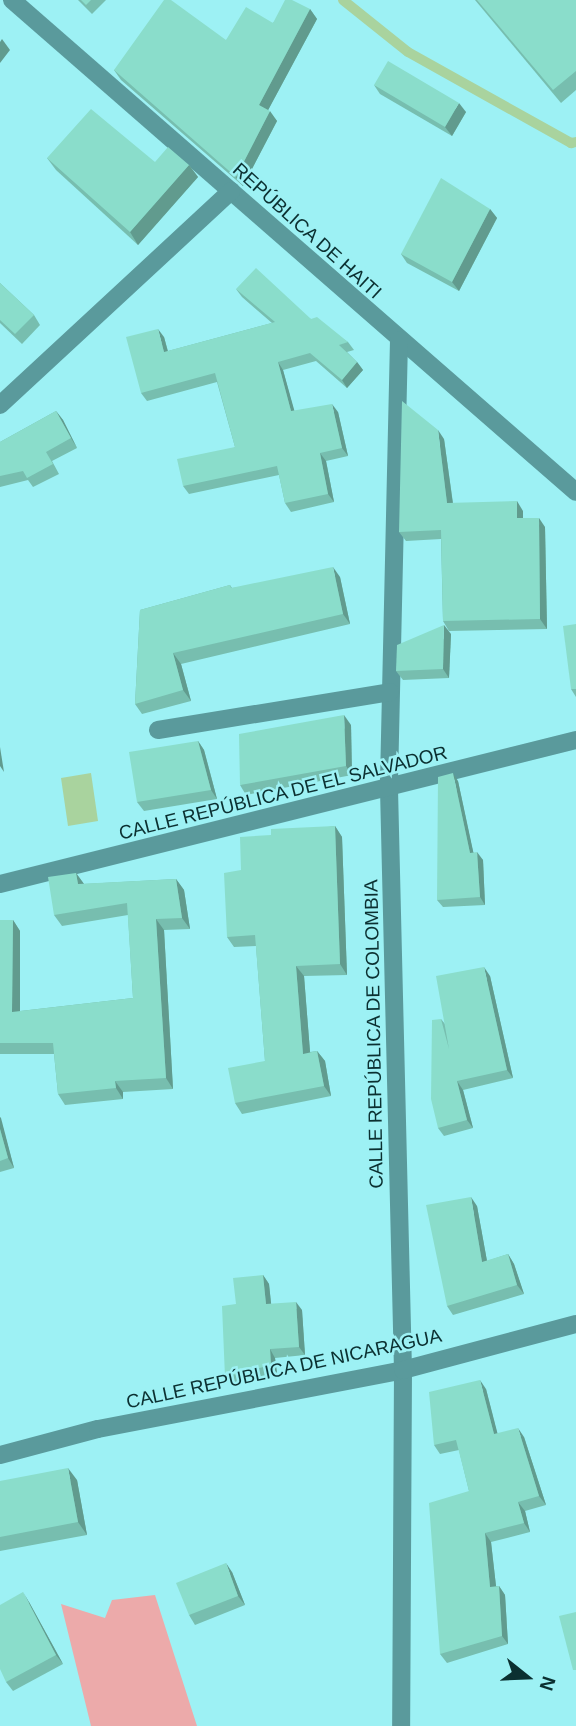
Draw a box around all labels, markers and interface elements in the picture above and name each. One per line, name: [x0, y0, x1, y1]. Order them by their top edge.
street label: REPÚBLICA DE HAITI: [228, 158, 386, 304]
street label: CALLE REPÚBLICA DE EL SALVADOR: [116, 741, 450, 845]
street label: CALLE REPÚBLICA DE COLOMBIA: [360, 879, 388, 1189]
street label: CALLE REPÚBLICA DE NICARAGUA: [124, 1324, 444, 1414]
north arrow: [492, 1642, 562, 1712]
text: N: [535, 1674, 560, 1693]

